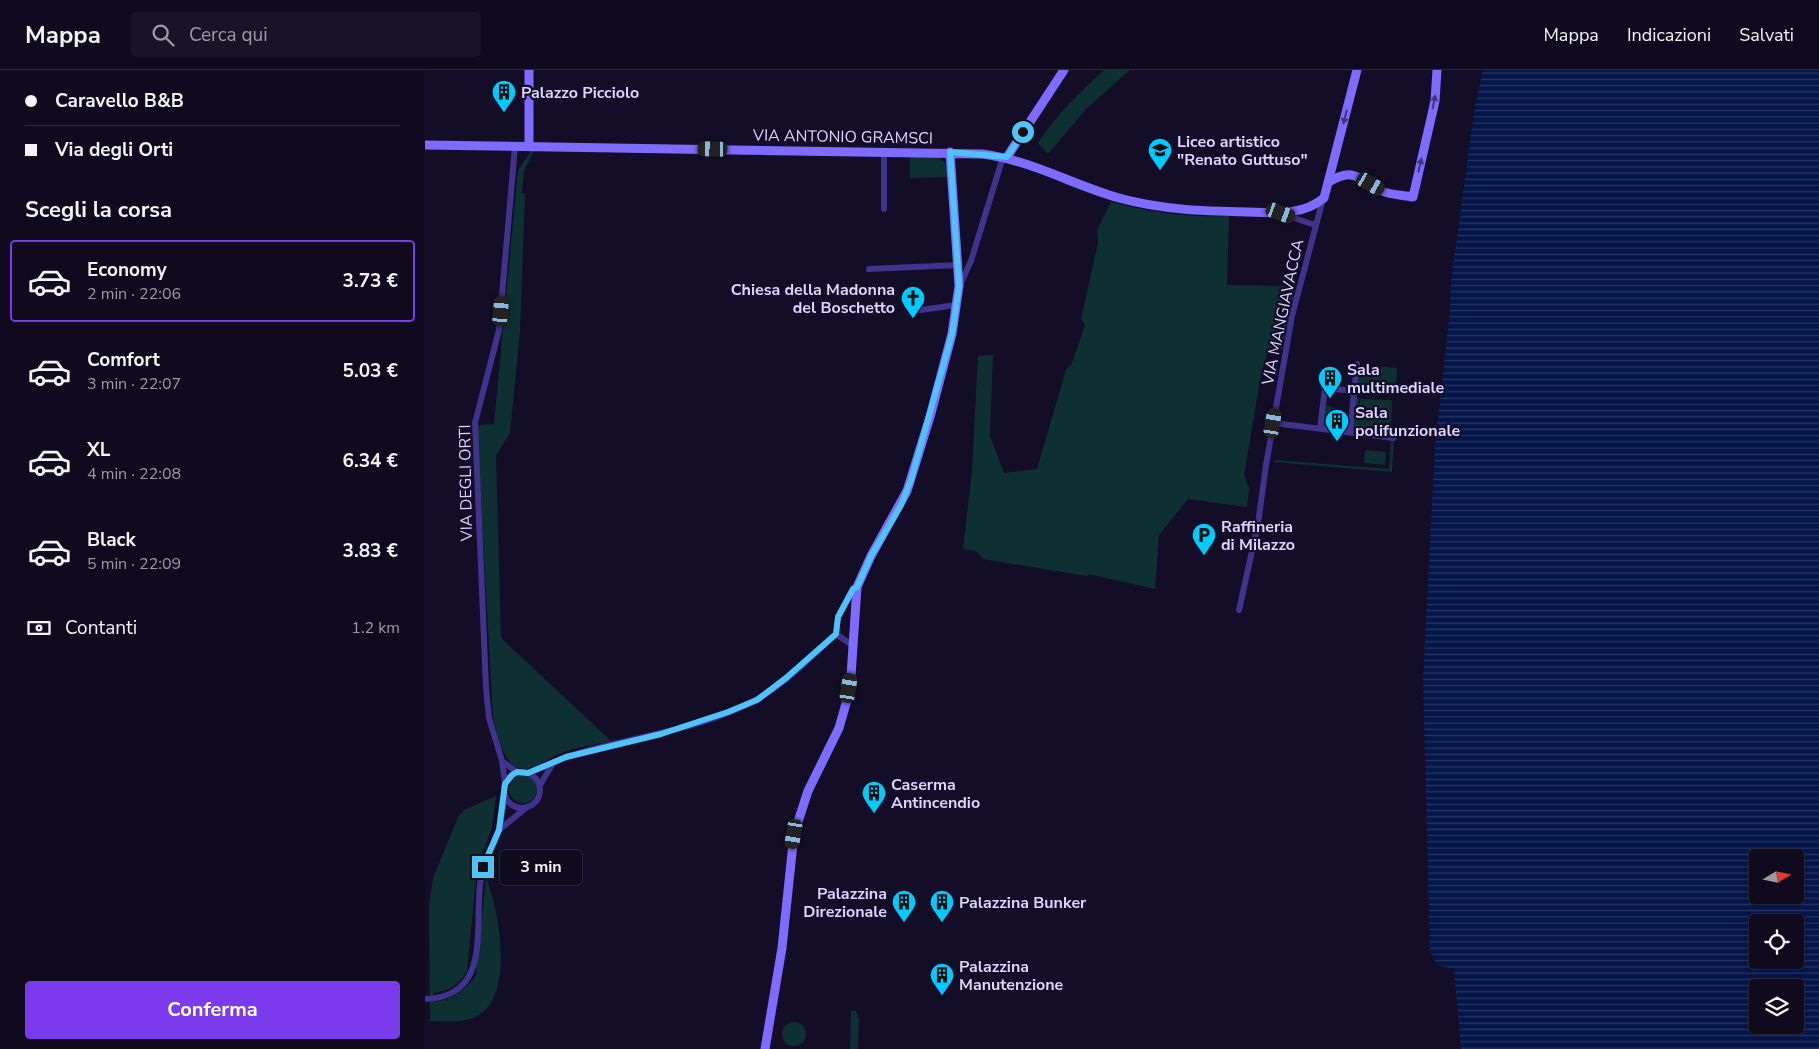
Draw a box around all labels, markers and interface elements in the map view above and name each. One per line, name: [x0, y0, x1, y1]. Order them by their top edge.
search box: [131, 12, 481, 57]
text: Mappa: [25, 19, 101, 51]
icon: search: [149, 21, 177, 49]
text: Cerca qui: [189, 22, 268, 48]
text: Mappa: [1543, 23, 1599, 47]
text: Indicazioni: [1627, 23, 1711, 47]
text: Salvati: [1739, 23, 1794, 47]
building icon: Palazzo Picciolo: [491, 79, 517, 113]
place label: Palazzo Picciolo: [521, 82, 639, 104]
text: Caravello B&B: [55, 88, 184, 114]
one-way arrow: [1431, 94, 1439, 110]
one-way arrow: [1341, 110, 1349, 125]
route start: [1012, 121, 1034, 143]
street label: VIA ANTONIO GRAMSCI: [752, 124, 933, 150]
place label: Liceo artistico "Renato Guttuso": [1177, 131, 1308, 171]
text: Via degli Orti: [55, 137, 173, 163]
school or university icon: Liceo artistico "Renato Guttuso": [1147, 137, 1173, 171]
car: [697, 141, 728, 157]
one-way arrow: [1416, 158, 1424, 173]
car: [1354, 170, 1387, 198]
text: Scegli la corsa: [25, 195, 172, 225]
car: [1264, 201, 1297, 225]
street label: VIA MANGIAVACCA: [1257, 237, 1309, 388]
text: Economy: [87, 257, 167, 283]
icon: car: [27, 259, 72, 304]
text: 3.73 €: [343, 268, 398, 294]
place label: Chiesa della Madonna del Boschetto: [731, 279, 895, 319]
text: 2 min · 22:06: [87, 283, 181, 305]
church icon: Chiesa della Madonna del Boschetto: [900, 285, 926, 319]
car: [492, 295, 509, 327]
text: Comfort: [87, 347, 160, 373]
icon: car: [27, 349, 72, 394]
text: 5.03 €: [343, 358, 398, 384]
place label: Sala multimediale: [1347, 359, 1445, 399]
building icon: Sala multimediale: [1317, 365, 1343, 399]
text: 3 min · 22:07: [87, 373, 181, 395]
place label: Sala polifunzionale: [1355, 402, 1460, 442]
car: [1263, 407, 1282, 439]
building icon: Sala polifunzionale: [1324, 408, 1350, 442]
street label: VIA DEGLI ORTI: [454, 424, 478, 543]
text: XL: [87, 437, 110, 463]
icon: car: [27, 439, 72, 484]
text: 6.34 €: [343, 448, 398, 474]
text: 4 min · 22:08: [87, 463, 181, 485]
place label: Raffineria di Milazzo: [1221, 516, 1295, 556]
parking icon: Raffineria di Milazzo: [1191, 522, 1217, 556]
text: Black: [87, 527, 136, 553]
icon: car: [27, 529, 72, 574]
text: 3.83 €: [343, 538, 398, 564]
text: 5 min · 22:09: [87, 553, 181, 575]
icon: cash: [25, 614, 53, 642]
text: Contanti: [65, 615, 137, 641]
text: 1.2 km: [351, 617, 400, 639]
car: [839, 672, 858, 704]
place label: Caserma Antincendio: [891, 774, 980, 814]
building icon: Caserma Antincendio: [861, 780, 887, 814]
car: [784, 818, 803, 850]
north arrow: [1749, 849, 1804, 904]
map controls: [1749, 849, 1804, 1034]
callout: 3 min: [501, 850, 583, 884]
route end: [472, 856, 494, 878]
text: 3 min: [520, 856, 562, 878]
place label: Palazzina Direzionale: [803, 883, 887, 923]
building icon: Palazzina Direzionale: [891, 889, 917, 923]
building icon: Palazzina Bunker: [929, 889, 955, 923]
place label: Palazzina Bunker: [959, 892, 1087, 914]
button: locate: [1749, 914, 1804, 969]
place label: Palazzina Manutenzione: [959, 956, 1064, 996]
building icon: Palazzina Manutenzione: [929, 962, 955, 996]
button: layers: [1749, 979, 1804, 1034]
button: Conferma: [25, 981, 400, 1039]

